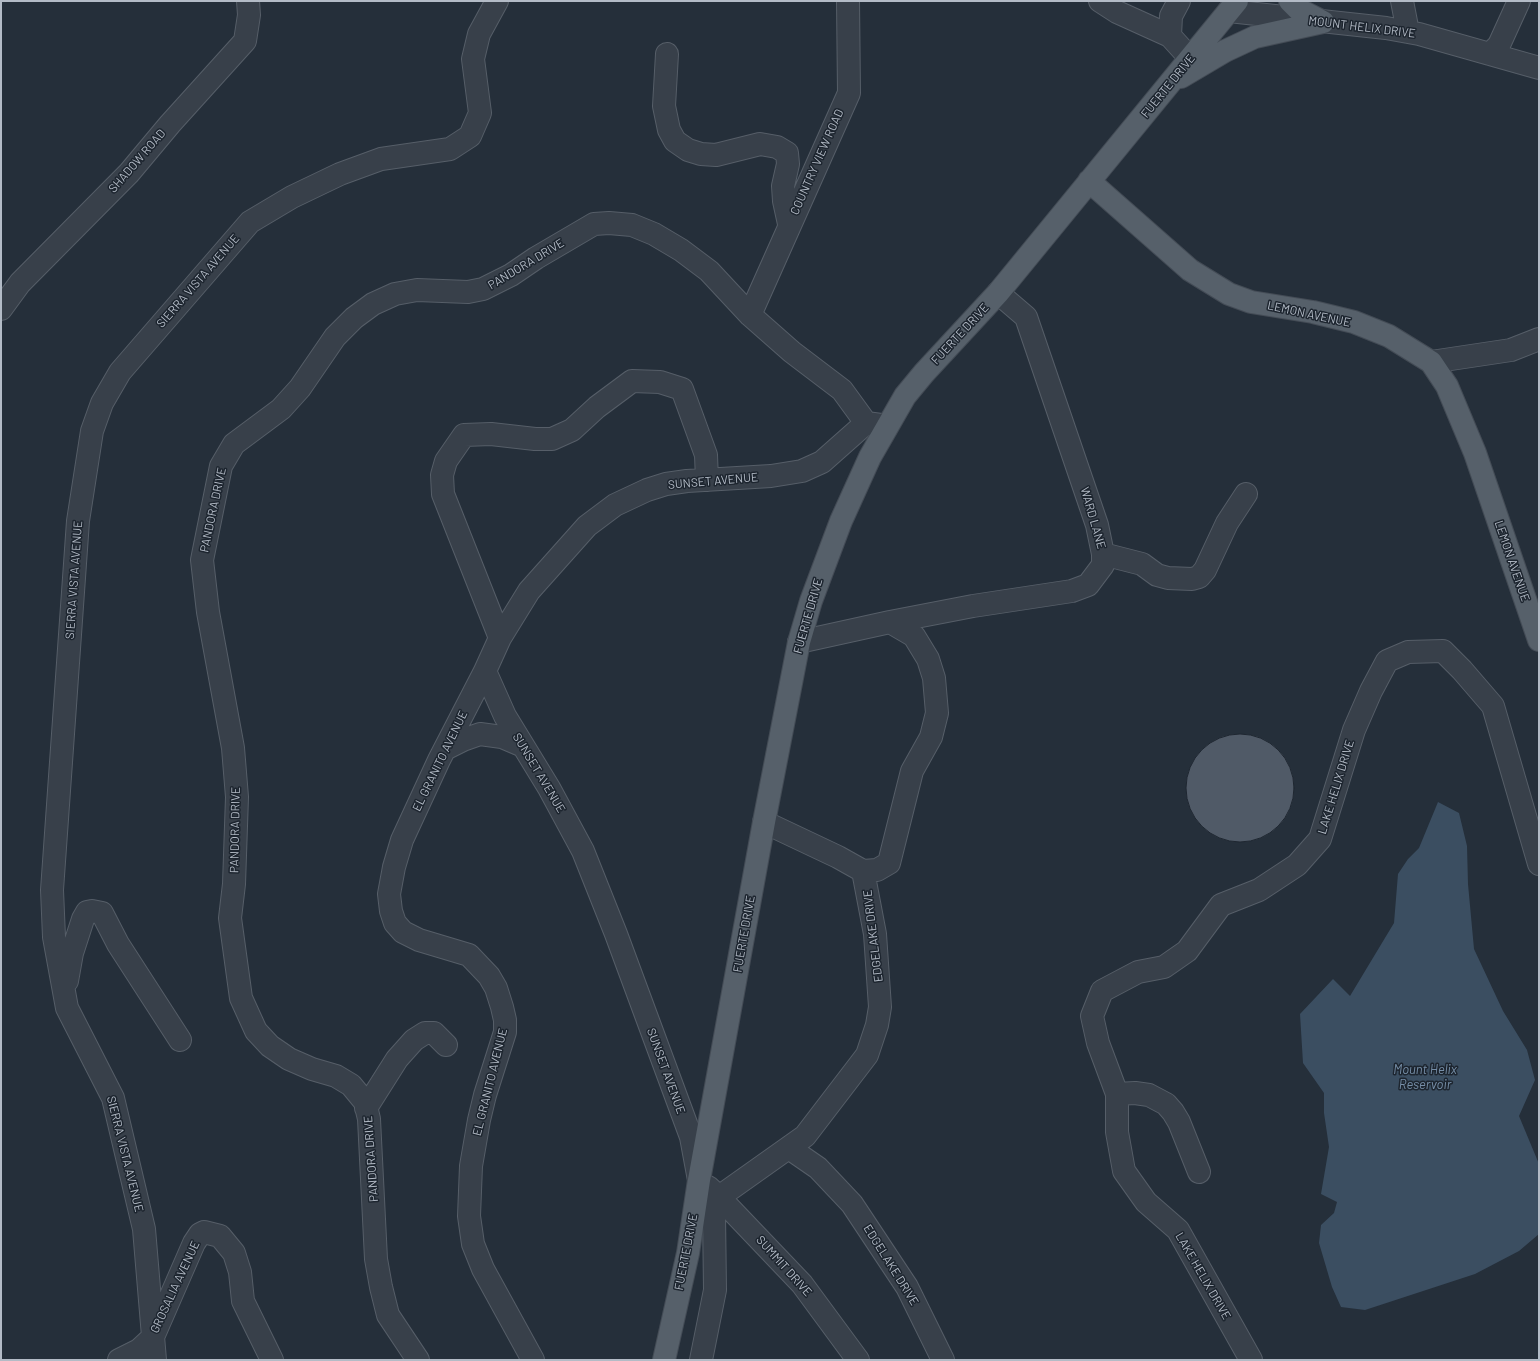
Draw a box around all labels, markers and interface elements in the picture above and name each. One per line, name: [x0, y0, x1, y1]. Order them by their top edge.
street label: MOUNT HELIX DRIVE: [1308, 13, 1416, 41]
street label: FUERTE DRIVE: [1138, 51, 1198, 121]
street label: COUNTRY VIEW ROAD: [787, 107, 847, 217]
street label: SHADOW ROAD: [106, 126, 168, 196]
street label: SIERRA VISTA AVENUE: [154, 231, 242, 331]
street label: PANDORA DRIVE: [485, 236, 567, 292]
street label: LEMON AVENUE: [1266, 298, 1352, 330]
street label: FUERTE DRIVE: [928, 301, 992, 367]
street label: PANDORA DRIVE: [197, 466, 229, 554]
street label: SUNSET AVENUE: [667, 470, 759, 492]
street label: WARD LANE: [1077, 485, 1109, 551]
street label: LEMON AVENUE: [1491, 519, 1533, 603]
street label: SIERRA VISTA AVENUE: [63, 520, 85, 640]
street label: FUERTE DRIVE: [790, 577, 826, 655]
street label: EL GRANITO AVENUE: [409, 708, 471, 814]
street label: SUNSET AVENUE: [510, 731, 568, 815]
street label: LAKE HELIX DRIVE: [1315, 738, 1357, 836]
street label: PANDORA DRIVE: [227, 787, 243, 873]
street label: EDGELAKE DRIVE: [860, 889, 886, 983]
street label: FUERTE DRIVE: [730, 894, 758, 974]
street label: SUNSET AVENUE: [644, 1026, 688, 1116]
street label: EL GRANITO AVENUE: [470, 1027, 510, 1137]
water label: Mount Helix Reservoir: [1393, 1062, 1457, 1093]
street label: SIERRA VISTA AVENUE: [104, 1095, 146, 1213]
street label: PANDORA DRIVE: [361, 1115, 381, 1203]
street label: FUERTE DRIVE: [672, 1212, 700, 1292]
street label: EDGELAKE DRIVE: [860, 1222, 922, 1308]
street label: LAKE HELIX DRIVE: [1172, 1230, 1234, 1322]
street label: SUMMIT DRIVE: [753, 1233, 815, 1299]
street label: GROSALIA AVENUE: [147, 1239, 203, 1335]

